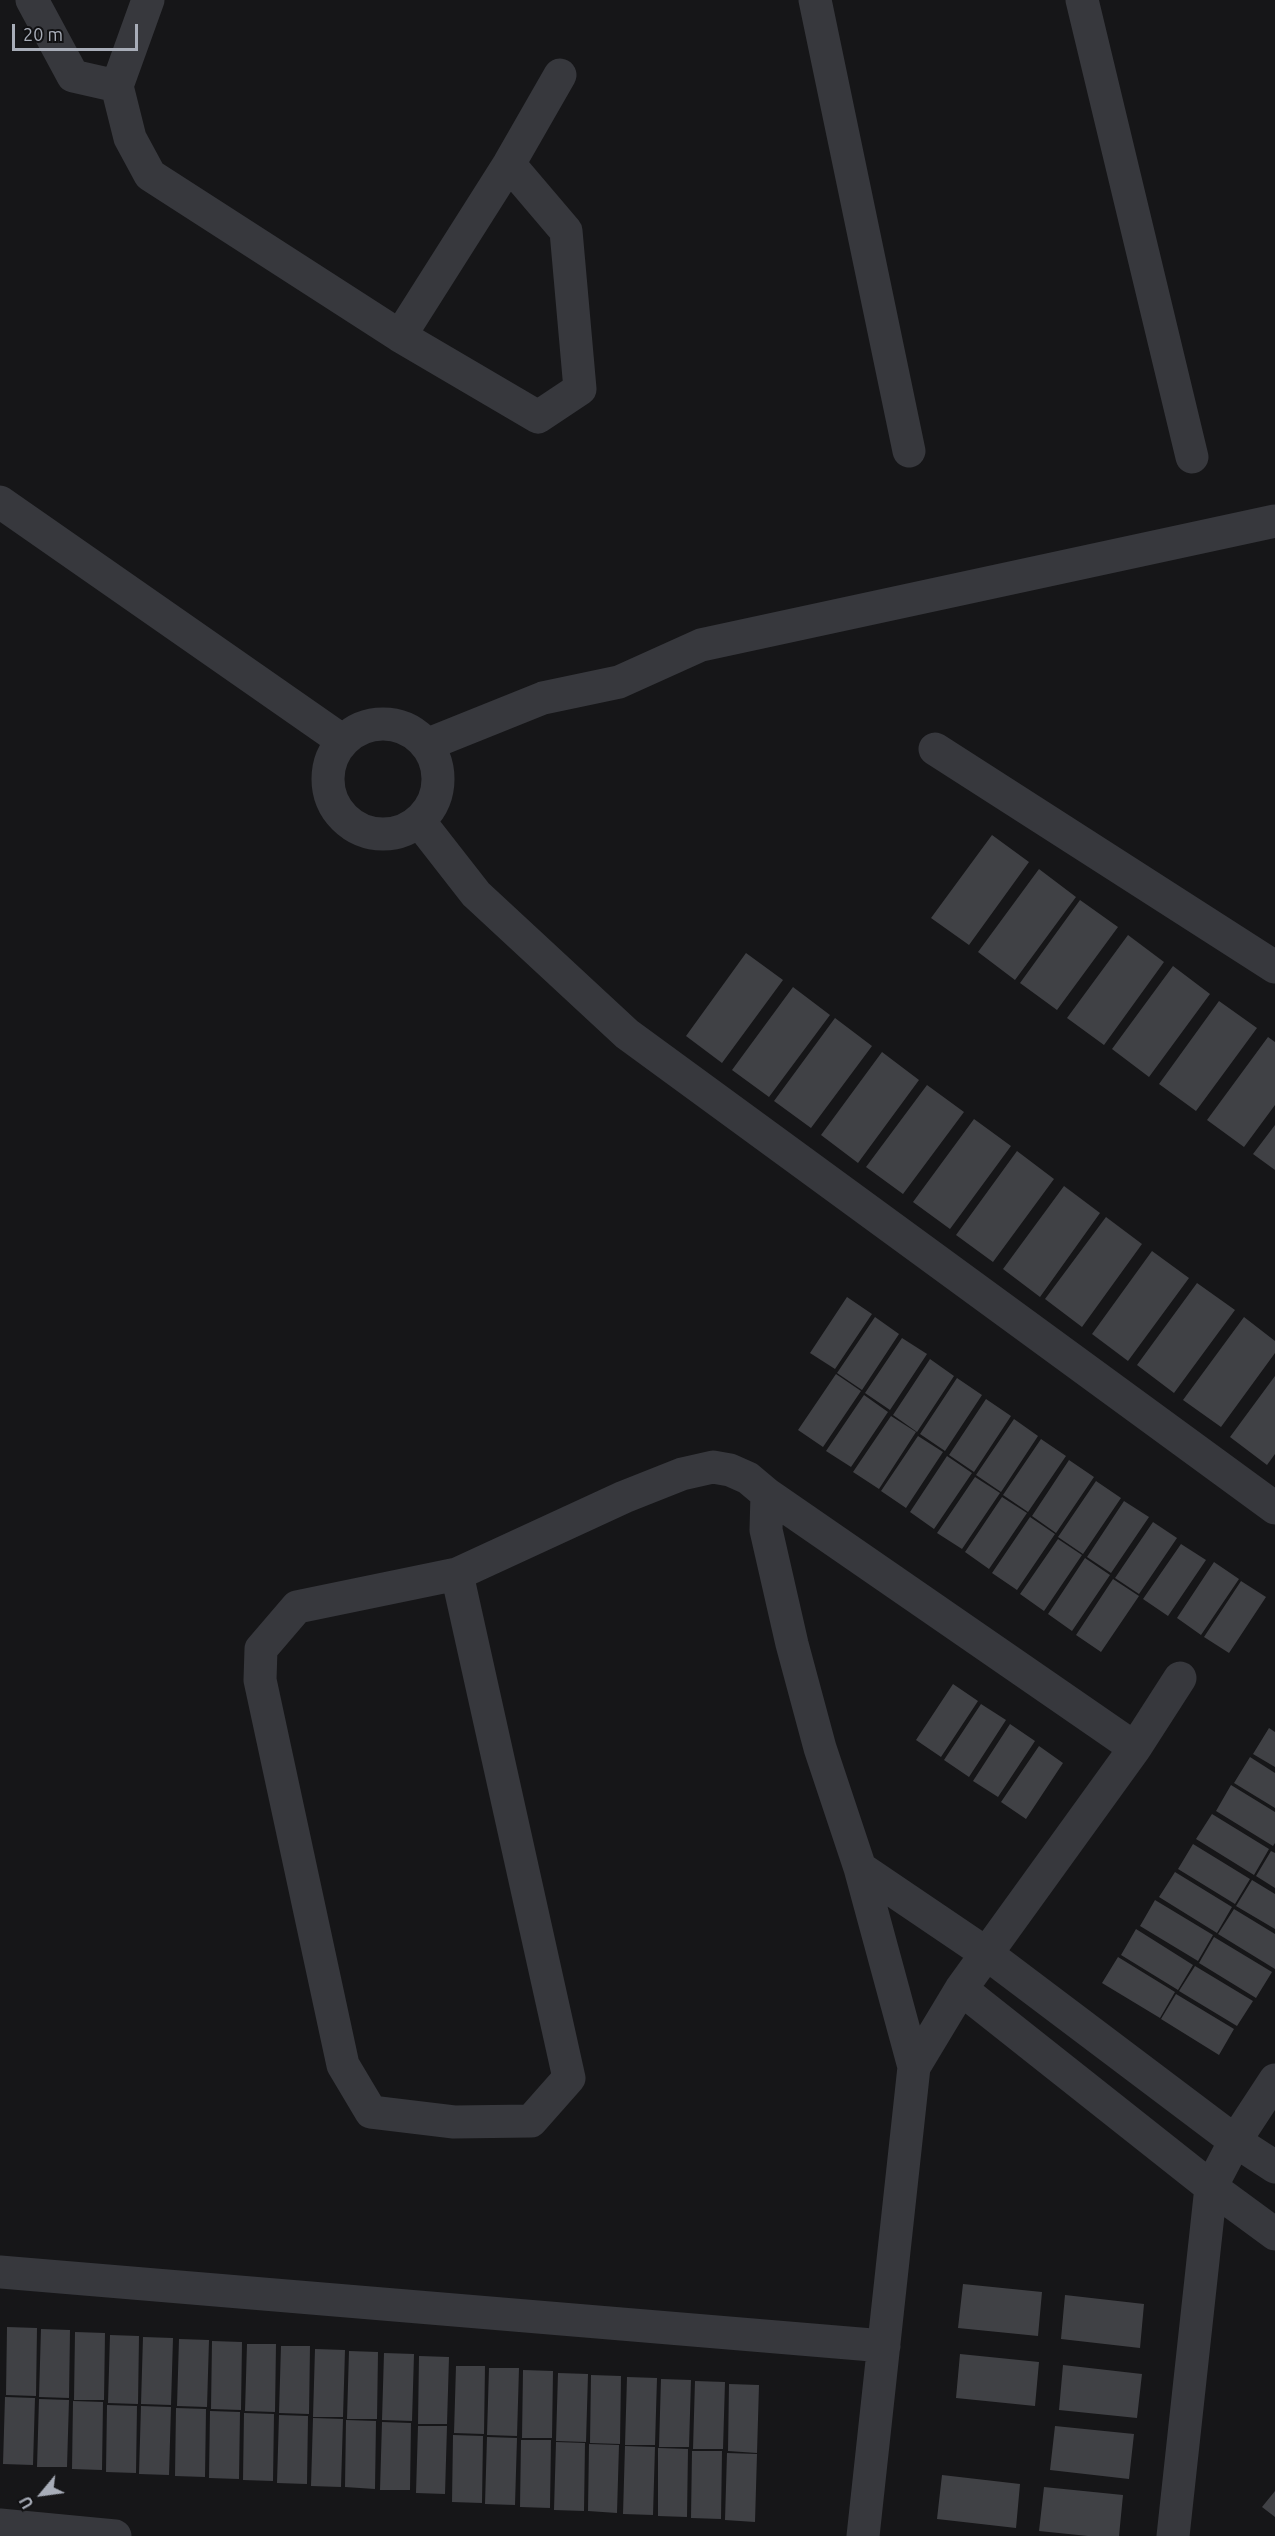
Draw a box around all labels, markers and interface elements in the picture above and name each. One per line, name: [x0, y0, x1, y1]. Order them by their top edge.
scale bar: [15, 12, 141, 50]
text: 20 m: [23, 24, 63, 44]
north arrow: [12, 2464, 72, 2524]
text: U: [16, 2493, 37, 2512]

